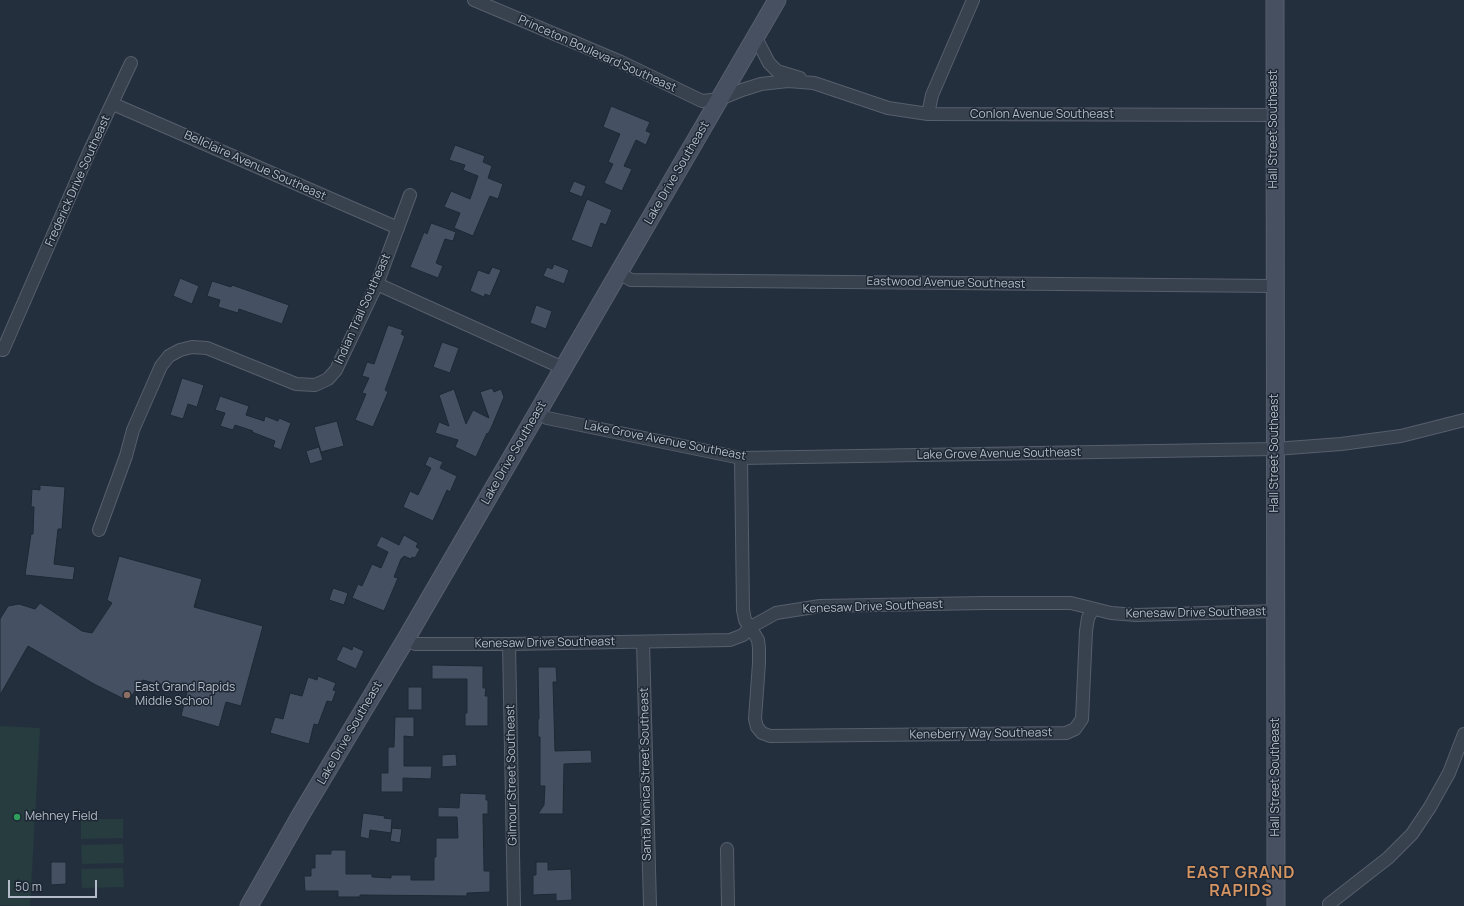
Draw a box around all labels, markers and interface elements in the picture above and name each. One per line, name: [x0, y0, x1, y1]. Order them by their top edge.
street label: Princeton Boulevard Southeast: [516, 13, 678, 95]
street label: Hall Street Southeast: [1267, 70, 1281, 188]
street label: Conlon Avenue Southeast: [970, 108, 1114, 122]
street label: Frederick Drive Southeast: [43, 113, 113, 249]
street label: Lake Drive Southeast: [642, 119, 712, 227]
street label: Bellclaire Avenue Southeast: [182, 128, 328, 204]
street label: Indian Trail Southeast: [332, 251, 394, 367]
street label: Eastwood Avenue Southeast: [866, 274, 1026, 292]
street label: Hall Street Southeast: [1268, 394, 1282, 512]
street label: Lake Drive Southeast: [479, 399, 549, 507]
street label: Lake Grove Avenue Southeast: [583, 418, 747, 464]
street label: Lake Grove Avenue Southeast: [917, 445, 1081, 463]
street label: Kenesaw Drive Southeast: [802, 597, 944, 617]
street label: Kenesaw Drive Southeast: [1126, 605, 1266, 621]
street label: Kenesaw Drive Southeast: [475, 635, 615, 651]
street label: Lake Drive Southeast: [315, 679, 385, 787]
place label: East Grand Rapids Middle School: [135, 681, 235, 709]
street label: Santa Monica Street Southeast: [637, 687, 655, 861]
marker: East Grand Rapids Middle School: [122, 690, 132, 700]
street label: Gilmour Street Southeast: [504, 704, 520, 846]
street label: Hall Street Southeast: [1269, 718, 1283, 836]
street label: Keneberry Way Southeast: [909, 726, 1053, 742]
place label: Mehney Field: [25, 810, 98, 824]
marker: Mehney Field: [12, 812, 22, 822]
district label: EAST GRAND RAPIDS: [1187, 864, 1295, 902]
scale bar: [10, 872, 99, 898]
text: 50 m: [15, 878, 42, 895]

